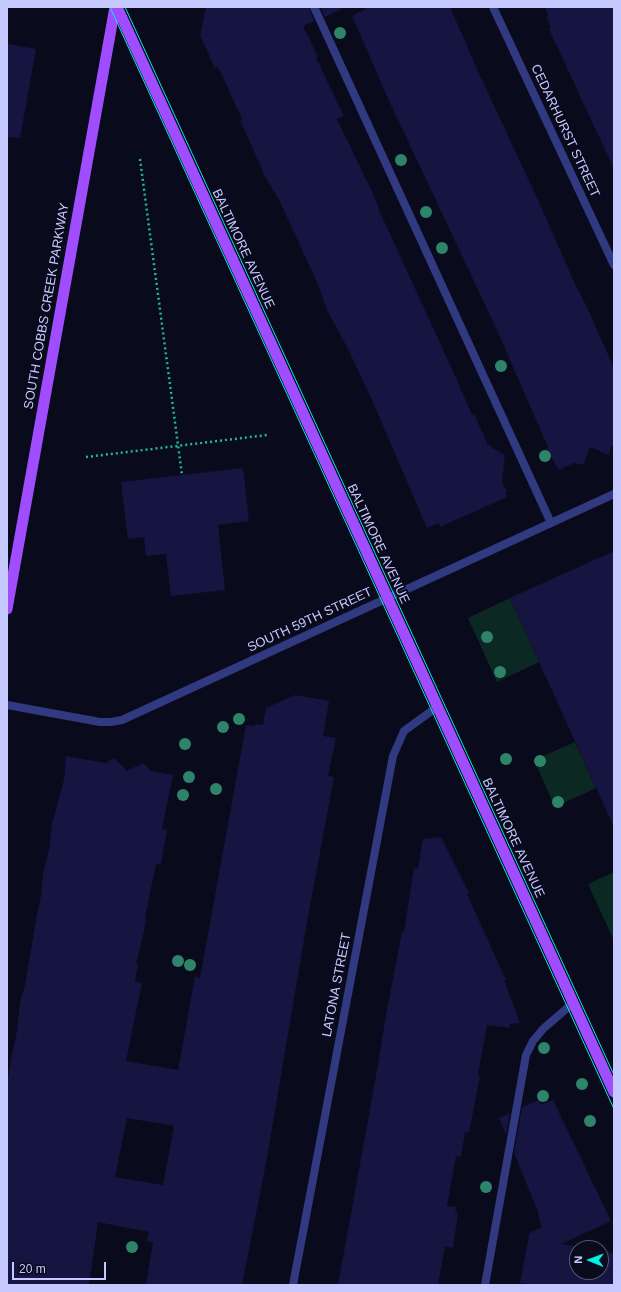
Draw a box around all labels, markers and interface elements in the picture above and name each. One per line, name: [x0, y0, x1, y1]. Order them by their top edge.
street label: CEDARHURST STREET: [527, 62, 603, 200]
street label: BALTIMORE AVENUE: [208, 187, 278, 311]
street label: SOUTH COBBS CREEK PARKWAY: [21, 202, 73, 410]
street label: BALTIMORE AVENUE: [343, 482, 413, 606]
street label: SOUTH 59TH STREET: [245, 584, 375, 656]
street label: BALTIMORE AVENUE: [478, 776, 548, 900]
street label: LATONA STREET: [319, 932, 355, 1038]
north arrow: [569, 1240, 609, 1280]
scale bar: [14, 1254, 108, 1280]
text: N: [572, 1256, 584, 1264]
text: 20 m: [19, 1262, 46, 1276]

